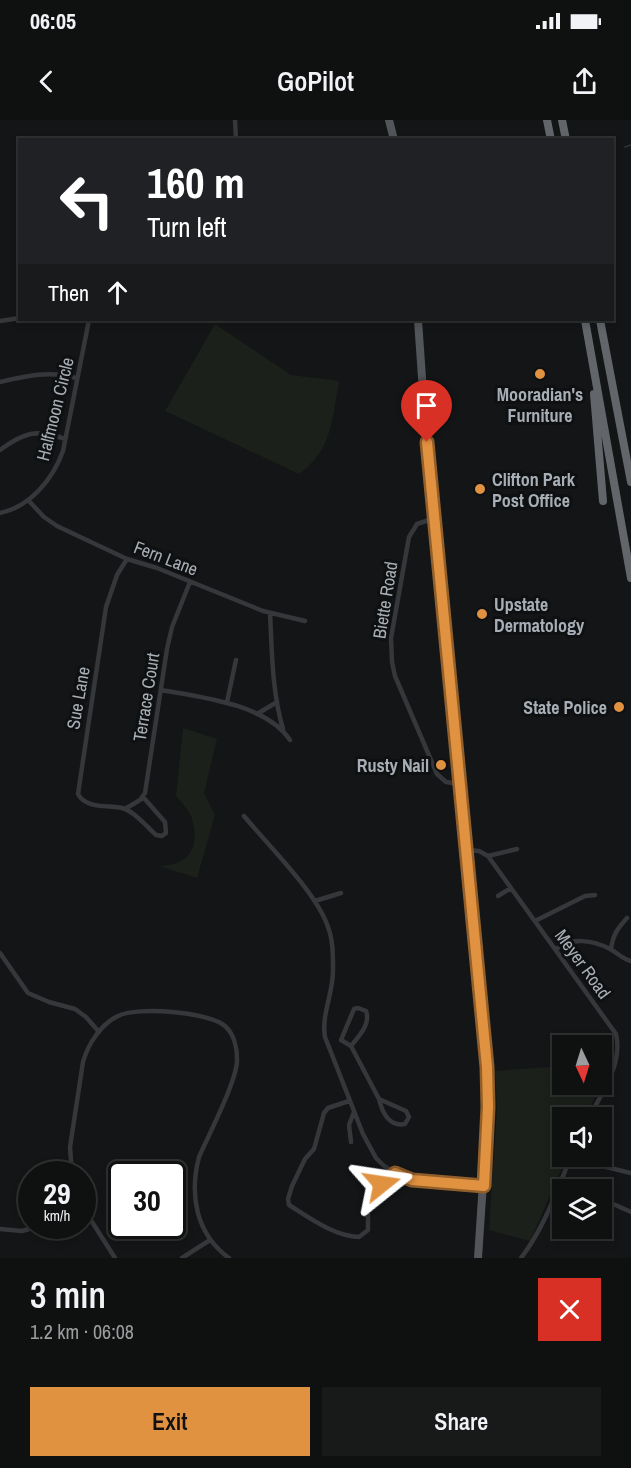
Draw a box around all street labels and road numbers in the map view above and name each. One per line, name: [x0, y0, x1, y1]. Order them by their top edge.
street label: Halfmoon Circle: [30, 355, 80, 463]
street label: Fern Lane: [130, 534, 202, 582]
street label: Biette Road: [367, 560, 403, 640]
street label: Terrace Court: [127, 651, 165, 743]
street label: Sue Lane: [60, 665, 96, 731]
street label: Meyer Road: [549, 924, 617, 1004]

